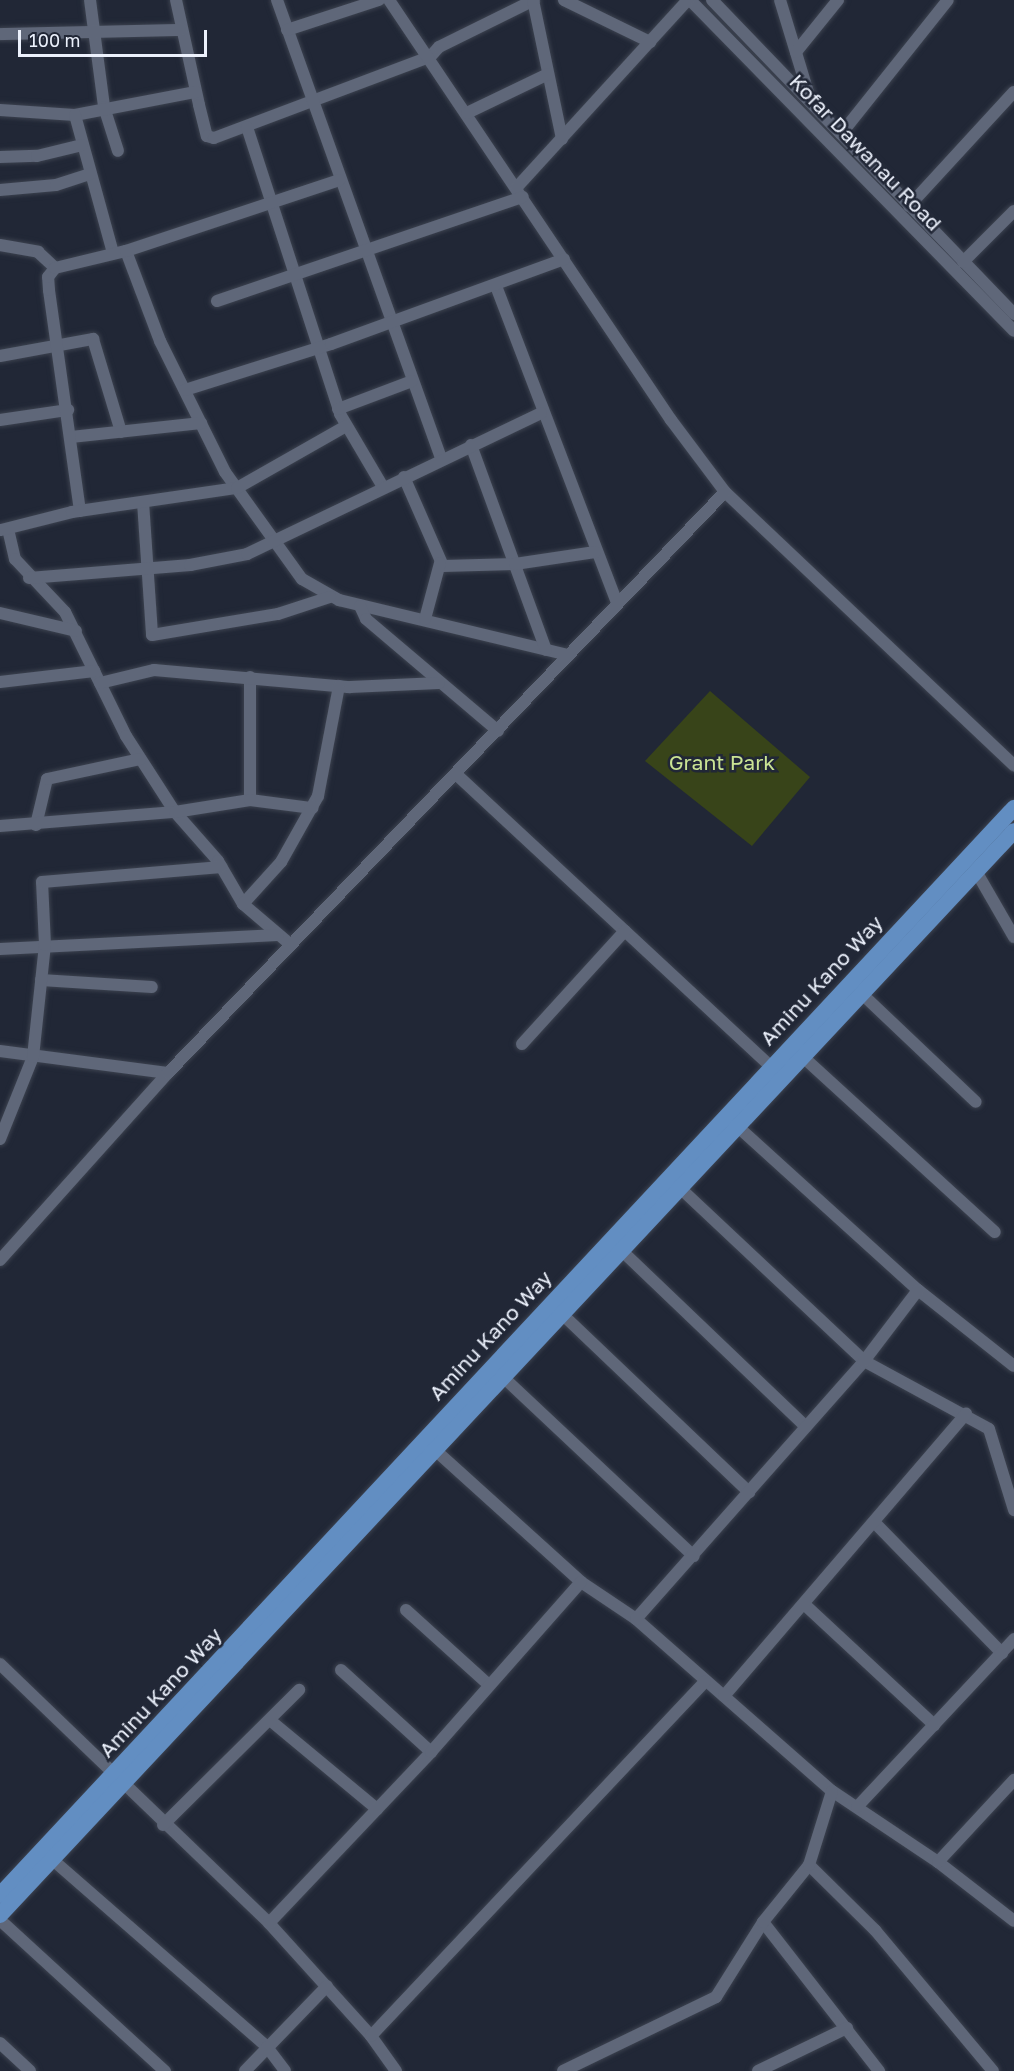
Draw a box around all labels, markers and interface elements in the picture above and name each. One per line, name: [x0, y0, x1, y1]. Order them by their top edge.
scale bar: [21, 18, 210, 56]
text: 100 m: [29, 29, 80, 51]
street label: Kofar Dawanau Road: [785, 68, 947, 236]
park label: Grant Park: [669, 749, 775, 775]
street label: Aminu Kano Way: [754, 910, 888, 1050]
street label: Aminu Kano Way: [423, 1265, 557, 1405]
street label: Aminu Kano Way: [93, 1622, 227, 1762]

